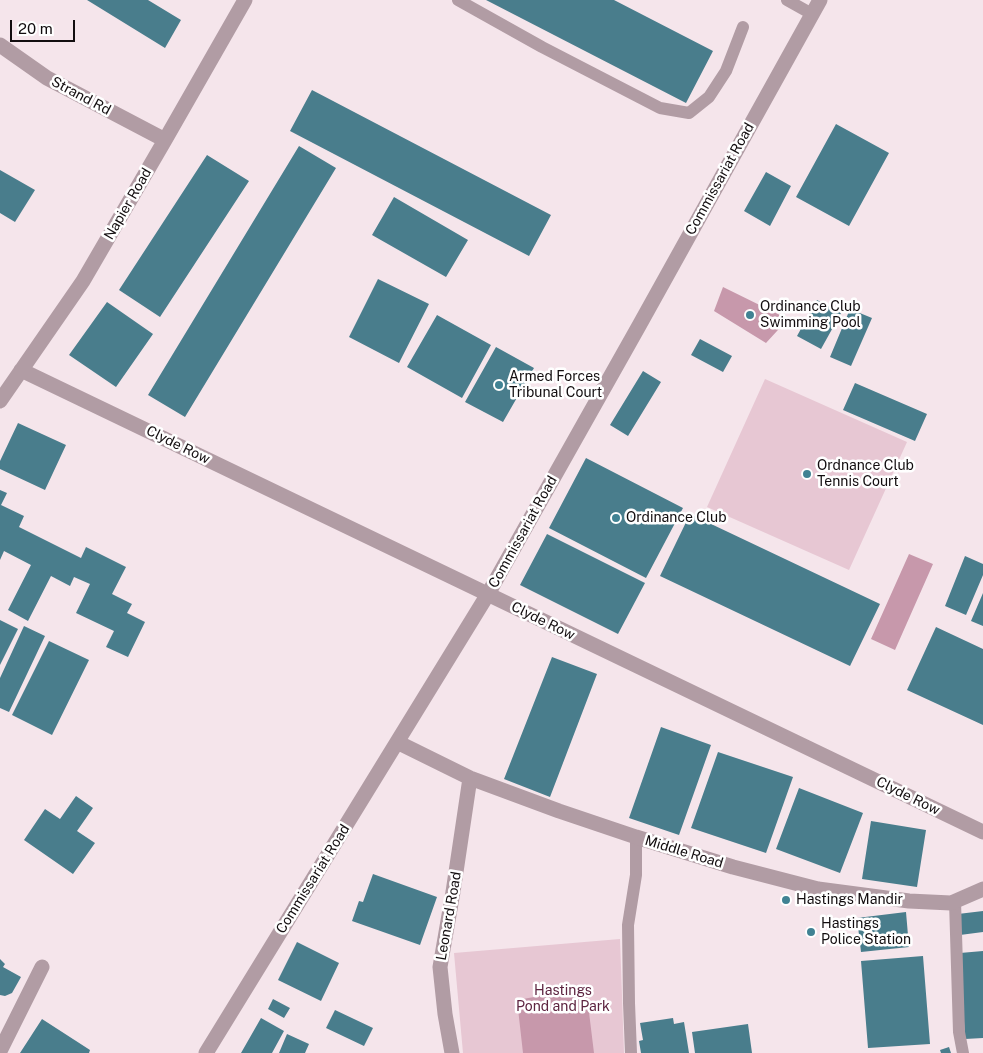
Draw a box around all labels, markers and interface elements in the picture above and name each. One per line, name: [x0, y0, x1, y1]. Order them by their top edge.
scale bar: [12, 10, 78, 42]
text: 20 m: [18, 20, 53, 37]
street label: Strand Rd: [48, 73, 114, 119]
street label: Commissariat Road: [682, 120, 758, 238]
street label: Napier Road: [101, 165, 155, 243]
place label: Ordinance Club Swimming Pool: [760, 299, 861, 332]
marker: Ordinance Club Swimming Pool: [744, 309, 756, 321]
place label: Armed Forces Tribunal Court: [509, 369, 602, 402]
marker: Armed Forces Tribunal Court: [493, 379, 505, 391]
street label: Clyde Row: [143, 422, 213, 468]
place label: Ordnance Club Tennis Court: [817, 458, 914, 491]
marker: Ordnance Club Tennis Court: [801, 468, 813, 480]
street label: Commissariat Road: [485, 473, 561, 591]
place label: Ordinance Club: [626, 510, 727, 526]
marker: Ordinance Club: [610, 512, 622, 524]
street label: Clyde Row: [508, 598, 578, 644]
street label: Clyde Row: [873, 773, 943, 819]
street label: Commissariat Road: [273, 821, 353, 937]
street label: Middle Road: [643, 832, 725, 872]
street label: Leonard Road: [433, 870, 465, 962]
place label: Hastings Mandir: [796, 892, 903, 908]
marker: Hastings Mandir: [780, 894, 792, 906]
place label: Hastings Police Station: [821, 916, 911, 949]
marker: Hastings Police Station: [805, 926, 817, 938]
park label: Hastings Pond and Park: [516, 983, 610, 1016]

